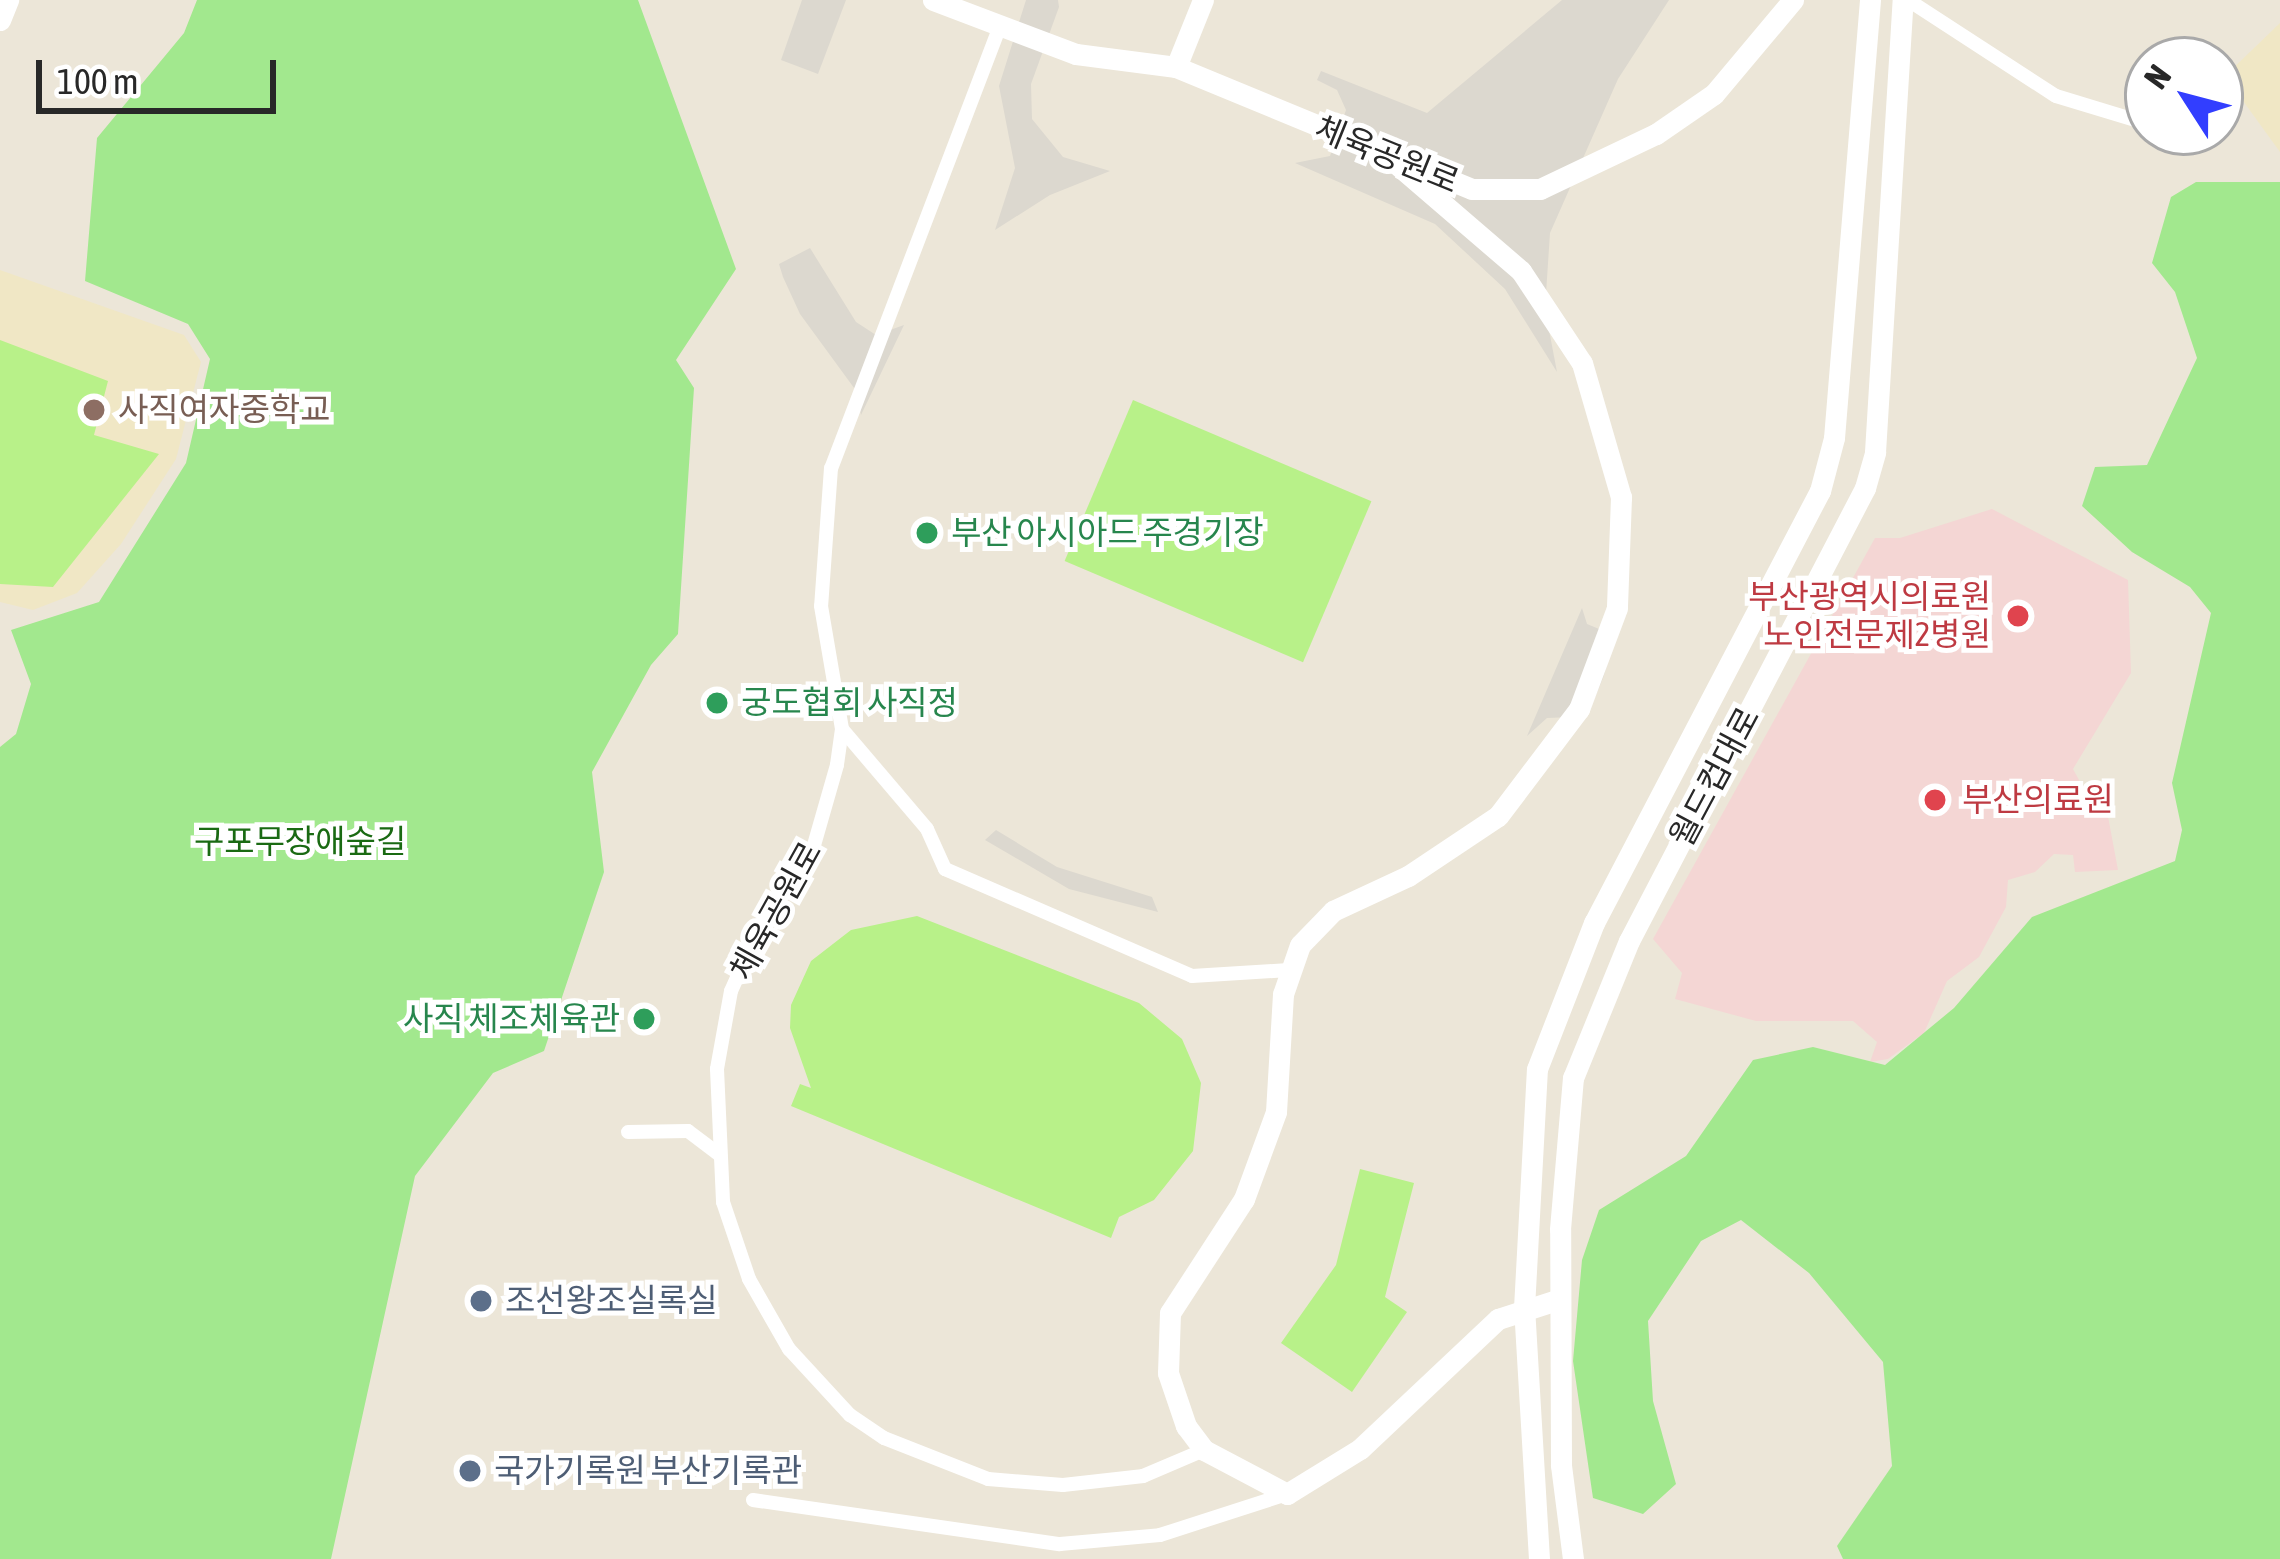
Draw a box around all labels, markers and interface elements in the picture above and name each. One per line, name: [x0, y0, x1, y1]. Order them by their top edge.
scale bar: [42, 36, 282, 110]
north arrow: [2124, 36, 2244, 156]
text: N: [2136, 58, 2178, 96]
text: 100 m: [57, 60, 139, 102]
street label: 체육공원로: [1309, 108, 1465, 202]
place label: 사직여자중학교: [118, 390, 331, 430]
marker: 사직여자중학교: [81, 397, 107, 423]
place label: 부산 아시아드 주경기장: [951, 513, 1264, 553]
marker: 부산 아시아드 주경기장: [914, 520, 940, 546]
place label: 부산광역시의료원 노인전문제2병원: [1748, 577, 1991, 655]
marker: 부산광역시의료원 노인전문제2병원: [2002, 600, 2034, 632]
place label: 궁도협회 사직정: [741, 683, 958, 723]
marker: 궁도협회 사직정: [704, 690, 730, 716]
street label: 월드컵대로: [1662, 701, 1768, 853]
place label: 부산의료원: [1962, 780, 2114, 820]
marker: 부산의료원: [1919, 784, 1951, 816]
park label: 구포무장애숲길: [194, 822, 406, 862]
street label: 체육공원로: [722, 835, 830, 987]
place label: 사직 체조체육관: [403, 999, 620, 1039]
marker: 사직 체조체육관: [631, 1006, 657, 1032]
place label: 조선왕조실록실: [505, 1281, 718, 1321]
marker: 조선왕조실록실: [468, 1288, 494, 1314]
place label: 국가기록원 부산기록관: [494, 1451, 802, 1491]
marker: 국가기록원 부산기록관: [457, 1458, 483, 1484]

